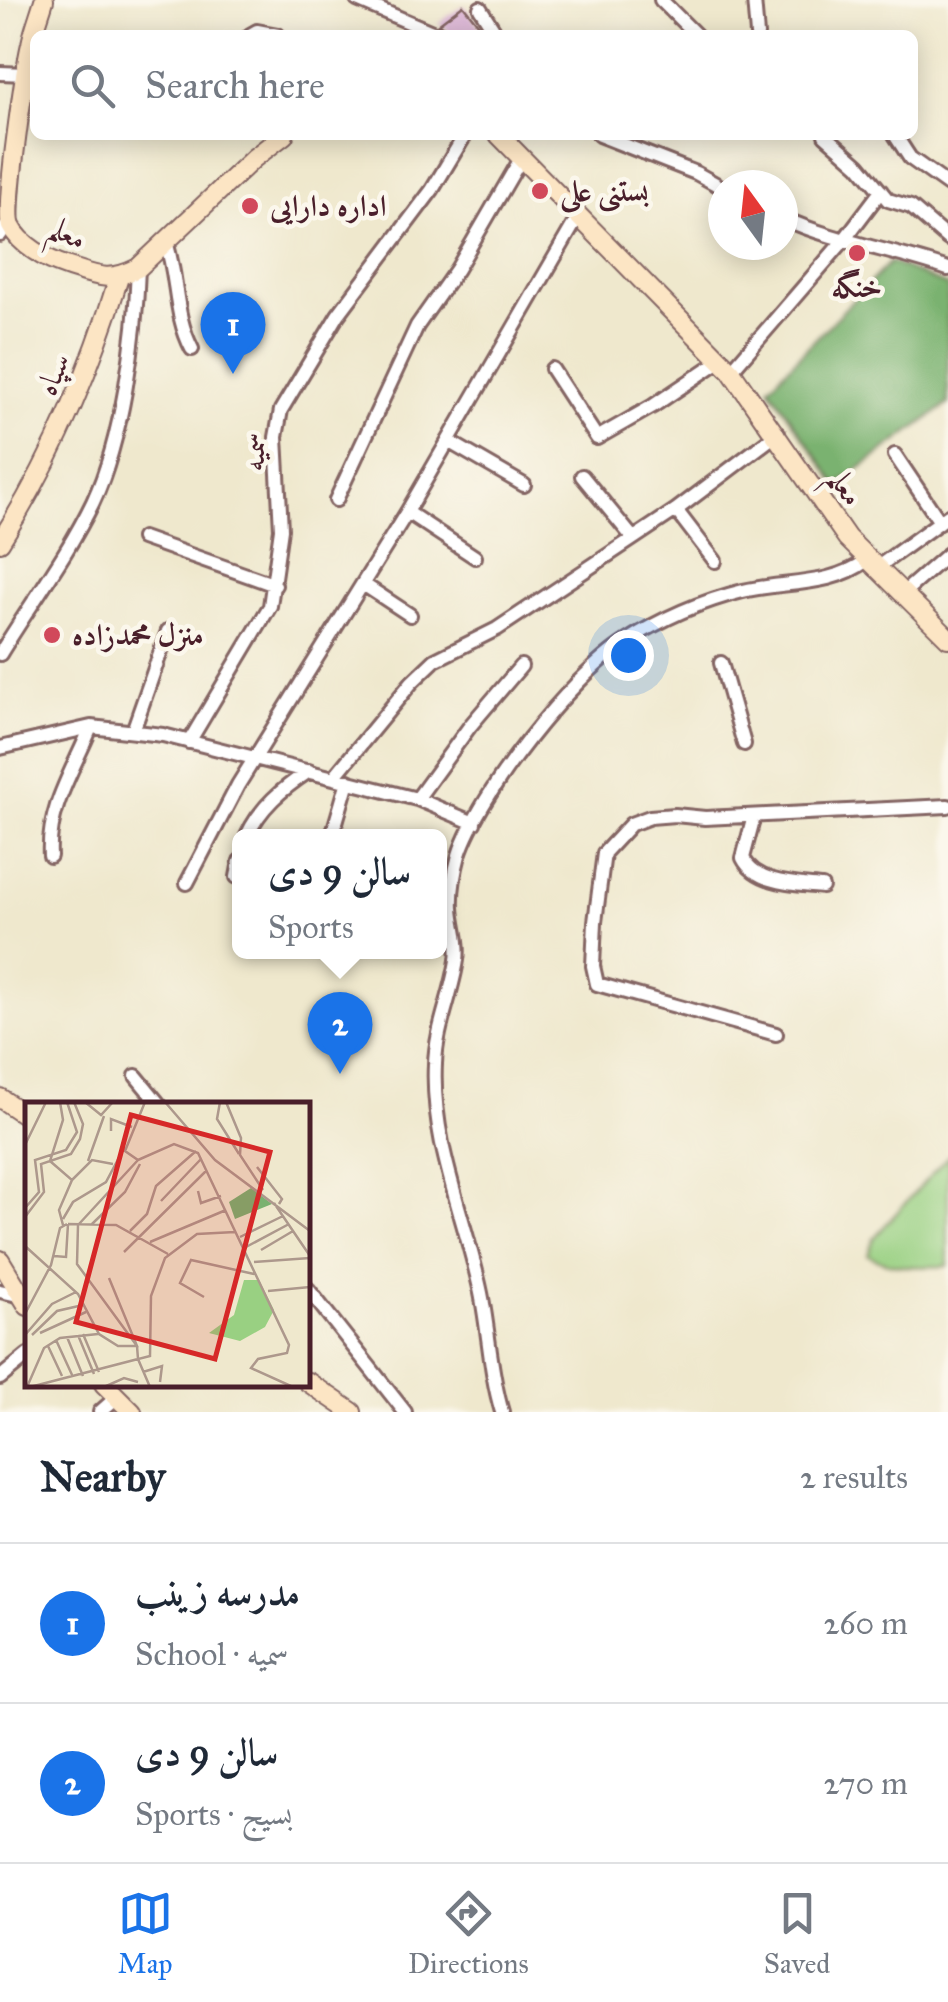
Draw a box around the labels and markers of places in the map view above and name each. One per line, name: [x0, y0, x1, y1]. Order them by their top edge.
place label: بستنی علی: [559, 173, 649, 214]
marker: بستنی علی: [529, 180, 551, 202]
place label: اداره دارایی: [269, 188, 387, 226]
marker: اداره دارایی: [239, 195, 261, 217]
marker: خنگه: [846, 242, 868, 264]
place label: خنگه: [832, 268, 882, 305]
pin: 1: [200, 292, 266, 374]
place label: منزل محمدزاده: [72, 617, 204, 653]
marker: منزل محمدزاده: [41, 624, 63, 646]
pin: 2: [308, 992, 372, 1074]

